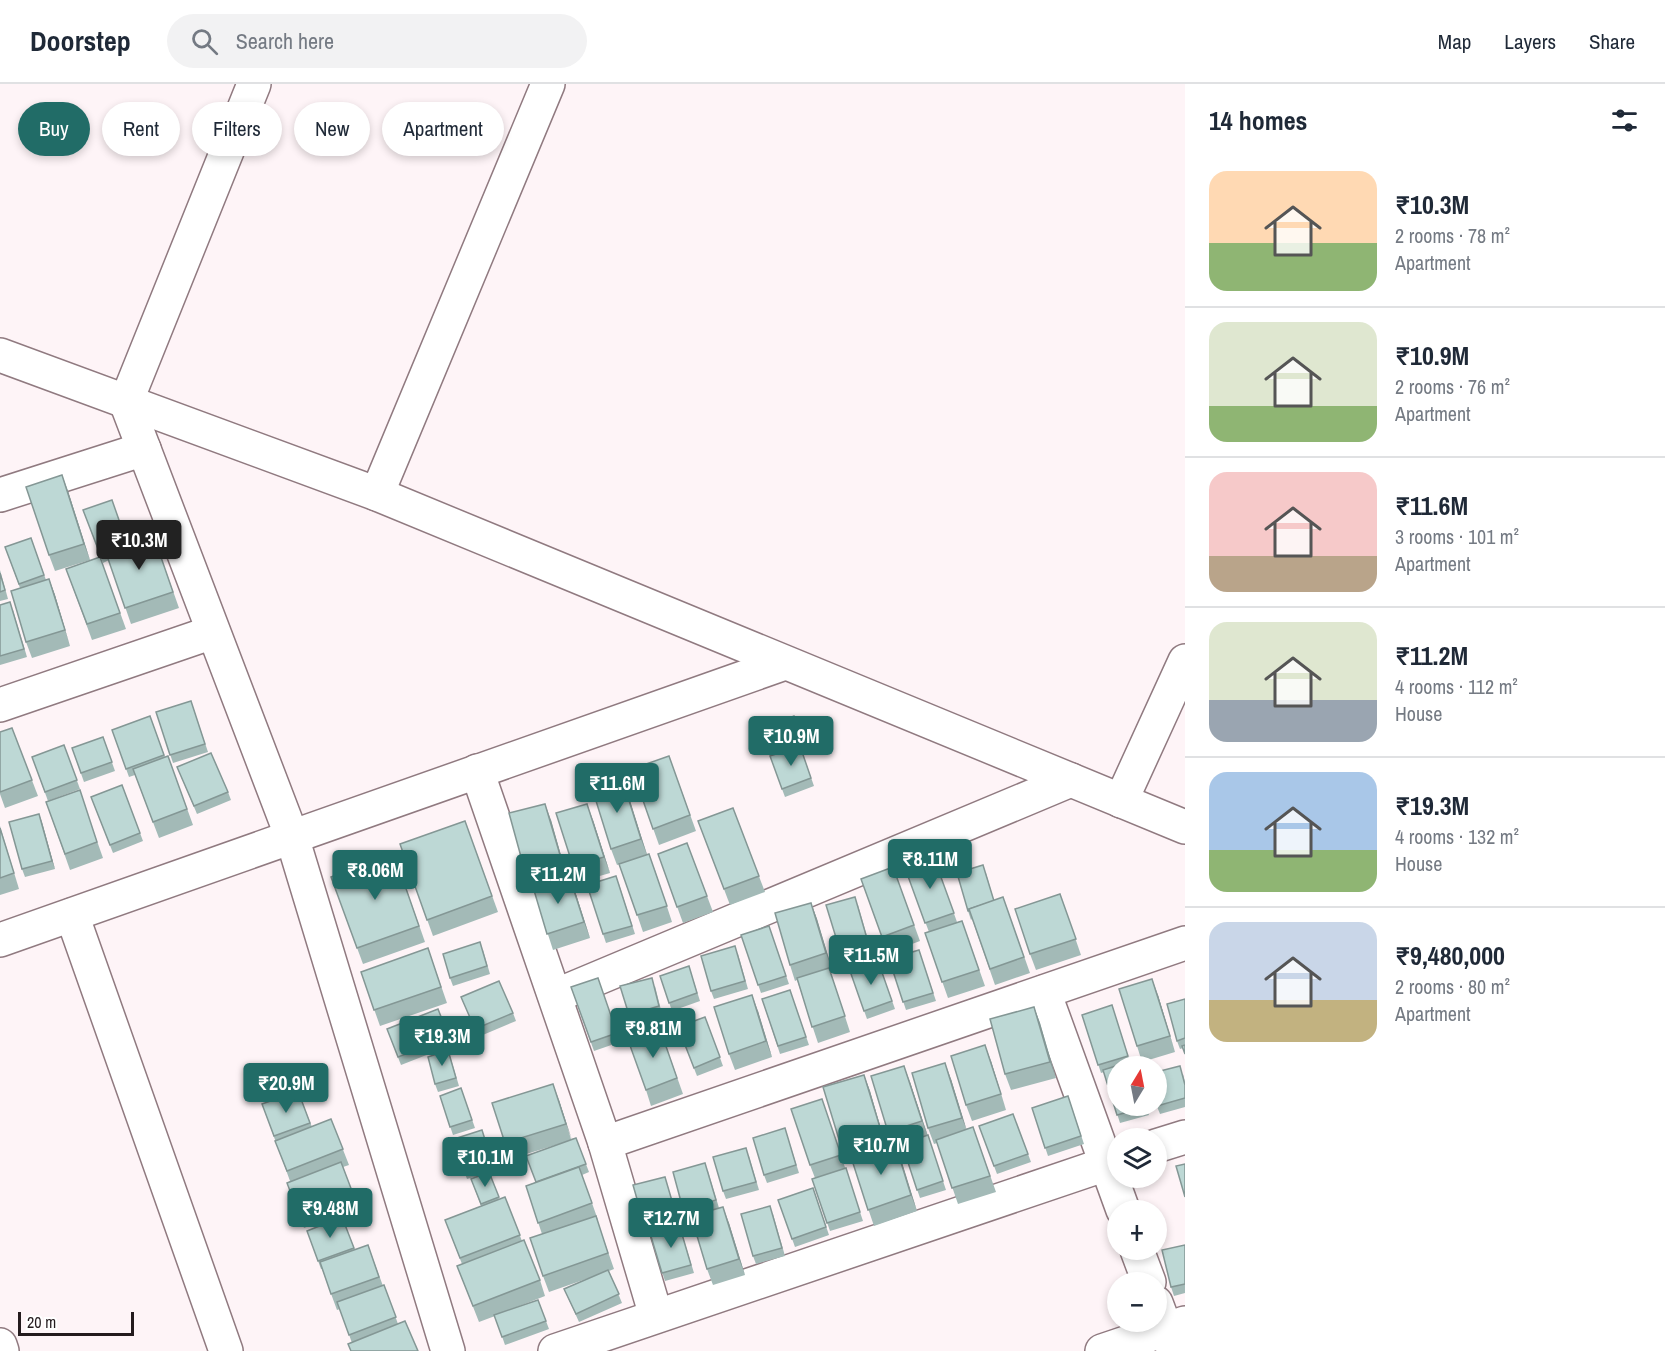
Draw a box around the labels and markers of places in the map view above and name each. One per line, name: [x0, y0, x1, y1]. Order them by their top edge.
pin: ₹10.3M: [90, 520, 188, 571]
pin: ₹10.9M: [742, 716, 840, 767]
pin: ₹11.6M: [568, 763, 666, 814]
pin: ₹8.11M: [881, 839, 979, 890]
pin: ₹8.06M: [326, 850, 424, 901]
pin: ₹11.2M: [509, 854, 607, 905]
pin: ₹11.5M: [822, 935, 920, 986]
pin: ₹9.81M: [604, 1008, 702, 1059]
pin: ₹19.3M: [393, 1016, 491, 1067]
pin: ₹20.9M: [237, 1063, 335, 1114]
pin: ₹10.7M: [832, 1125, 930, 1176]
pin: ₹10.1M: [436, 1137, 534, 1188]
pin: ₹9.48M: [281, 1188, 379, 1239]
pin: ₹12.7M: [622, 1198, 720, 1249]

